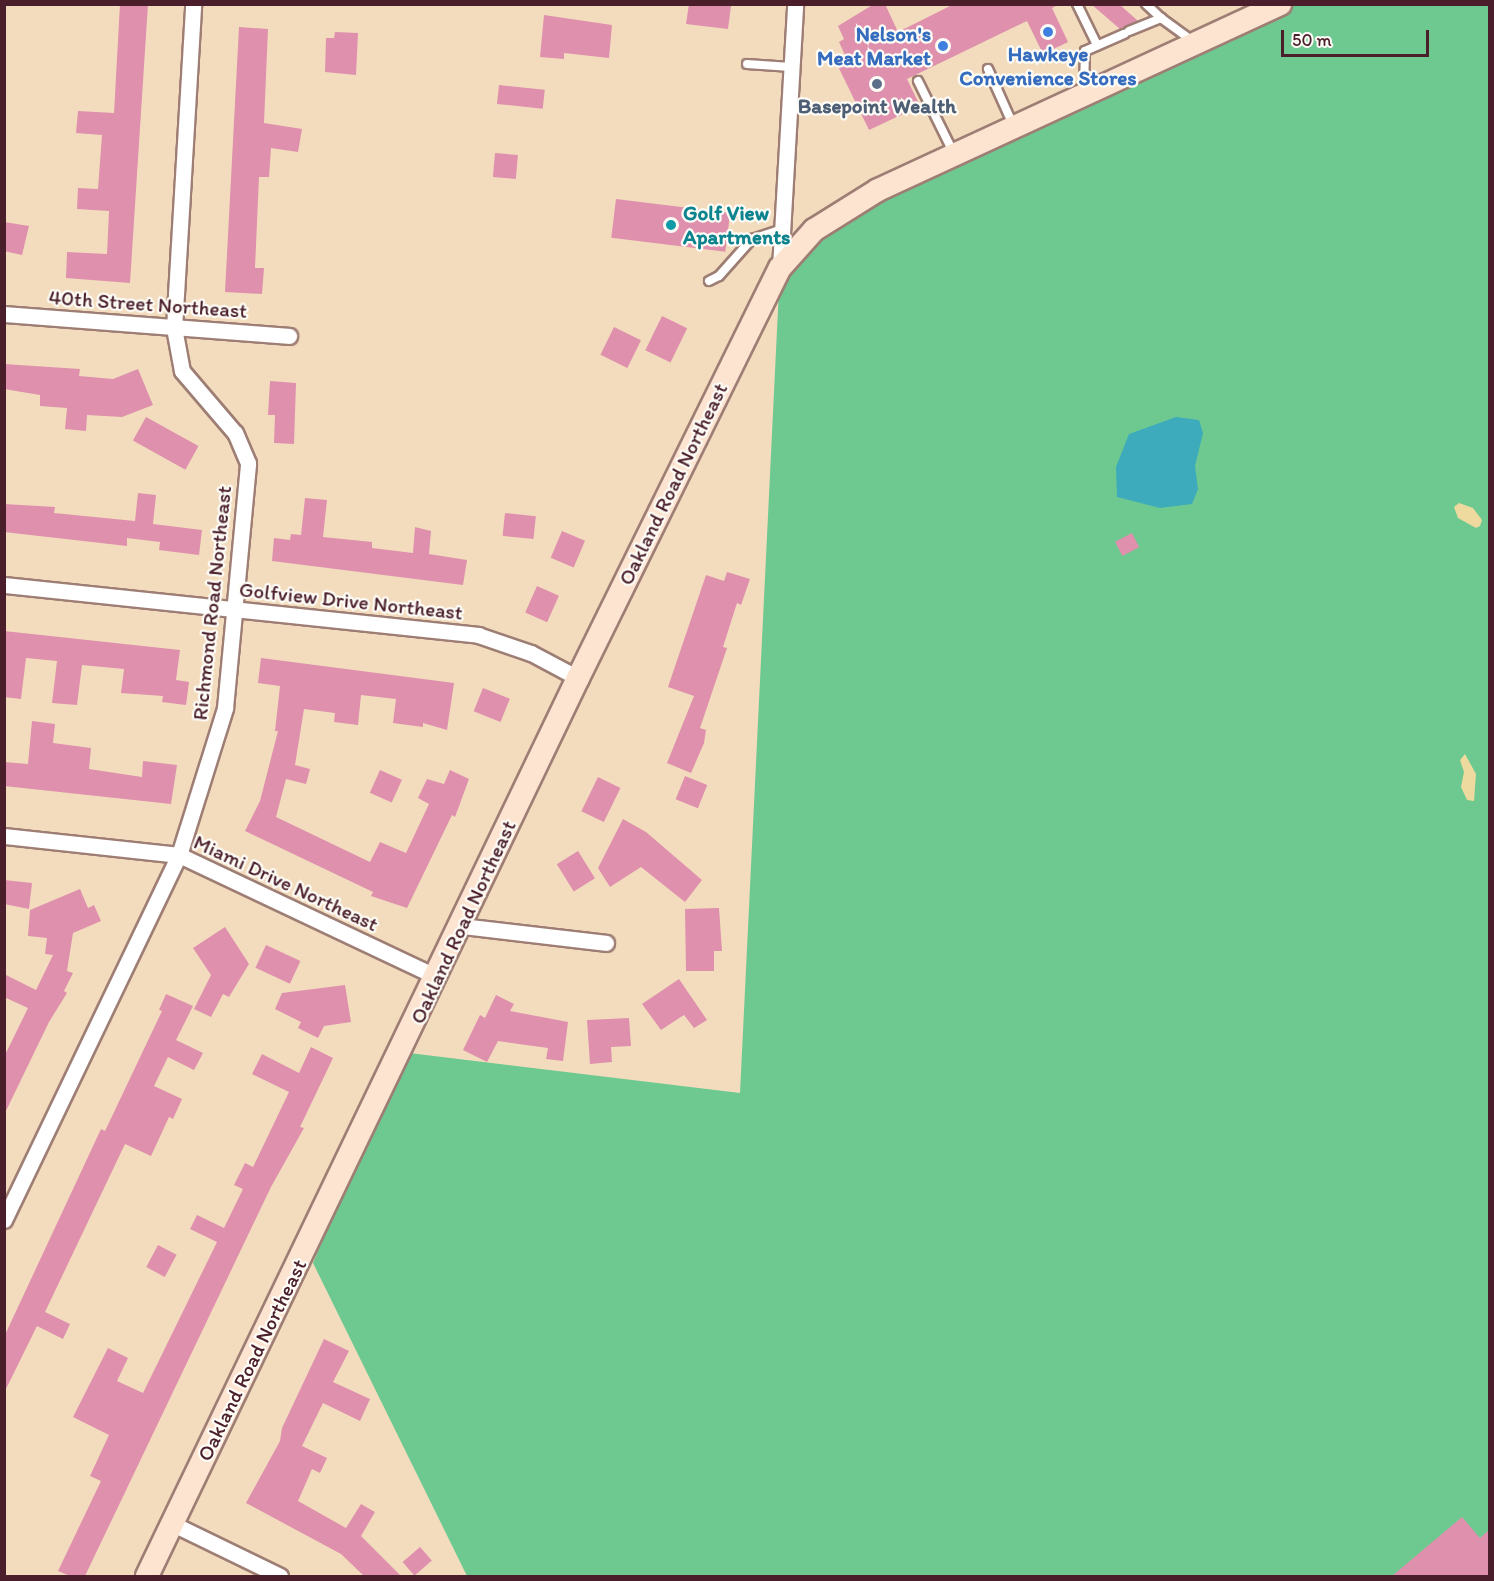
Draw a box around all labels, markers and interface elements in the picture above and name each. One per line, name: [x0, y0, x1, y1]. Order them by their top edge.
scale bar: [1284, 18, 1432, 56]
place label: Nelson's Meat Market: [817, 21, 931, 71]
marker: Hawkeye Convenience Stores: [1041, 25, 1055, 39]
text: 50 m: [1292, 29, 1332, 51]
marker: Nelson's Meat Market: [936, 39, 950, 53]
place label: Hawkeye Convenience Stores: [960, 41, 1136, 91]
marker: Basepoint Wealth: [870, 77, 884, 91]
place label: Basepoint Wealth: [798, 93, 956, 119]
place label: Golf View Apartments: [683, 200, 790, 250]
marker: Golf View Apartments: [664, 218, 678, 232]
street label: 40th Street Northeast: [48, 284, 248, 324]
street label: Oakland Road Northeast: [613, 379, 733, 589]
street label: Richmond Road Northeast: [187, 485, 237, 721]
street label: Golfview Drive Northeast: [237, 577, 465, 625]
street label: Oakland Road Northeast: [405, 816, 521, 1028]
street label: Miami Drive Northeast: [189, 829, 383, 937]
street label: Oakland Road Northeast: [192, 1255, 312, 1465]

